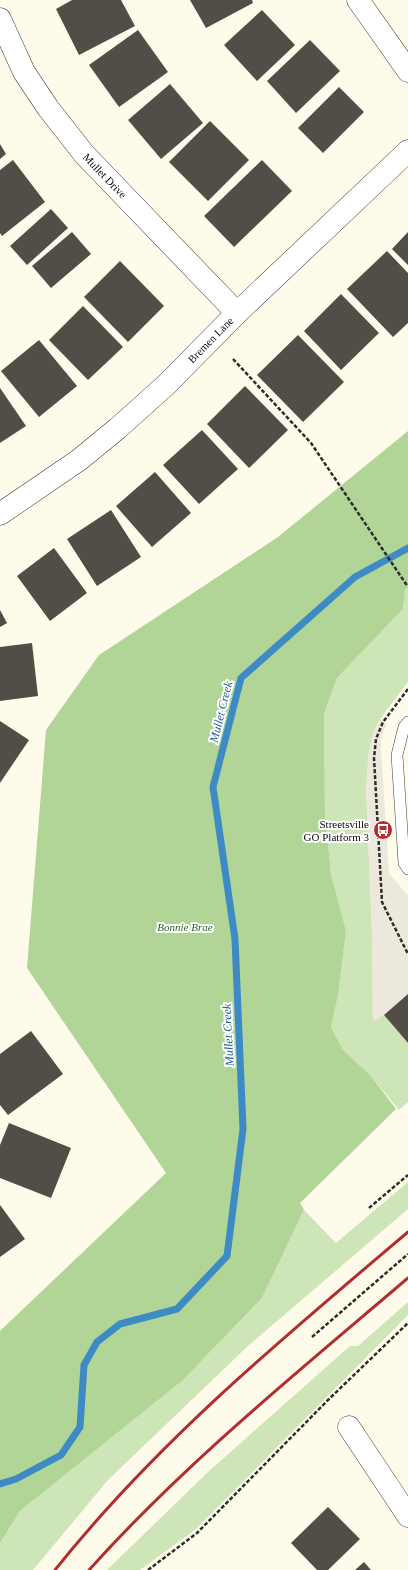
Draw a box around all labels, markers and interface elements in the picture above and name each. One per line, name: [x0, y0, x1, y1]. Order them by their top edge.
street label: Mullet Drive: [81, 151, 129, 201]
street label: Bremen Lane: [185, 314, 236, 365]
water label: Mullet Creek: [206, 679, 236, 745]
place label: Streetsville GO Platform 3: [304, 818, 369, 843]
bus stop icon: Streetsville GO Platform 3: [372, 819, 394, 841]
park label: Bonnie Brae: [157, 921, 213, 933]
water label: Mullet Creek: [219, 1003, 237, 1068]

